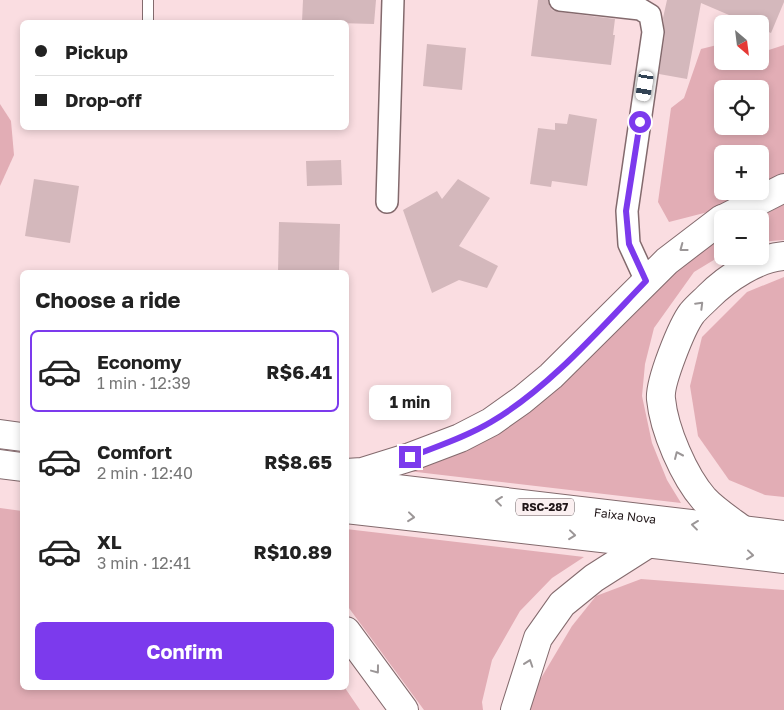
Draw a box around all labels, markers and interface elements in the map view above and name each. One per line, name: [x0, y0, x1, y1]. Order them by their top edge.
north arrow: [714, 15, 769, 70]
map controls: [714, 15, 769, 265]
text: Pickup: [65, 40, 128, 63]
car: [635, 70, 654, 102]
button: locate: [714, 80, 769, 135]
text: Drop-off: [65, 88, 142, 111]
route start: [629, 111, 651, 133]
button: +: [714, 145, 769, 200]
button: −: [714, 210, 769, 265]
one-way arrow: [679, 242, 689, 251]
text: Choose a ride: [35, 286, 181, 313]
one-way arrow: [694, 302, 703, 311]
icon: car: [37, 349, 82, 394]
text: Economy: [97, 350, 182, 373]
text: R$6.41: [266, 360, 332, 383]
text: 1 min · 12:39: [97, 373, 191, 393]
callout: 1 min: [369, 384, 451, 420]
text: 1 min: [390, 392, 430, 412]
icon: car: [37, 439, 82, 484]
text: Comfort: [97, 440, 172, 463]
route end: [399, 446, 421, 468]
text: R$8.65: [264, 450, 332, 473]
one-way arrow: [674, 451, 685, 460]
text: 2 min · 12:40: [97, 463, 193, 483]
one-way arrow: [494, 496, 502, 507]
road number: RSC-287: [516, 498, 574, 516]
street label: Faixa Nova: [593, 505, 657, 527]
one-way arrow: [407, 511, 415, 522]
one-way arrow: [690, 520, 698, 531]
icon: car: [37, 529, 82, 574]
one-way arrow: [568, 529, 576, 540]
text: XL: [97, 530, 122, 553]
text: R$10.89: [254, 540, 332, 563]
one-way arrow: [746, 549, 754, 560]
text: 3 min · 12:41: [97, 553, 191, 573]
button: Confirm: [35, 622, 334, 680]
one-way arrow: [524, 660, 534, 668]
one-way arrow: [370, 664, 378, 673]

